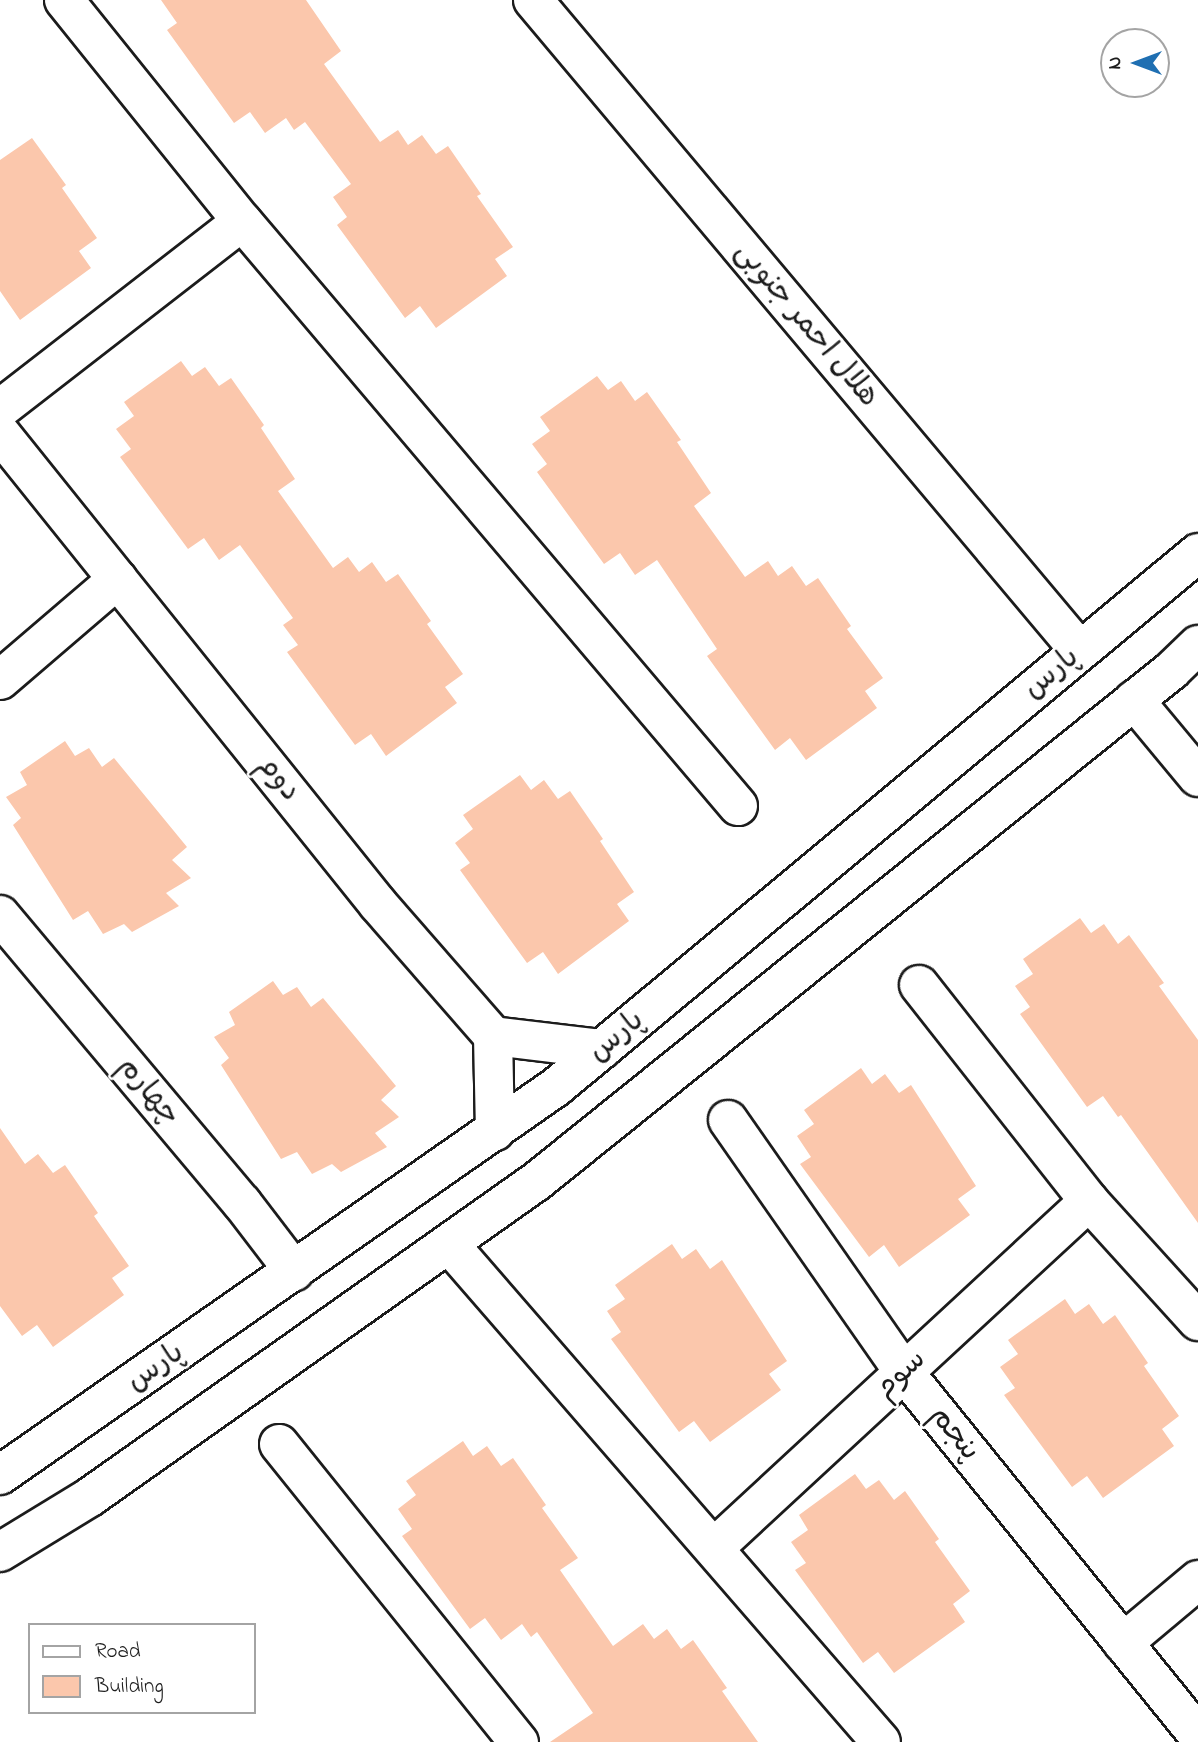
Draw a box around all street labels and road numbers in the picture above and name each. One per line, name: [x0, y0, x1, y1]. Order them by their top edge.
street label: هلال احمر جنوبی: [726, 235, 886, 415]
street label: پارس: [1017, 640, 1087, 708]
street label: دوم: [249, 749, 307, 809]
street label: پارس: [582, 1003, 652, 1071]
street label: چهارم: [109, 1050, 187, 1134]
street label: پارس: [120, 1335, 192, 1401]
street label: سوم: [868, 1342, 934, 1408]
street label: پنجم: [921, 1399, 987, 1469]

